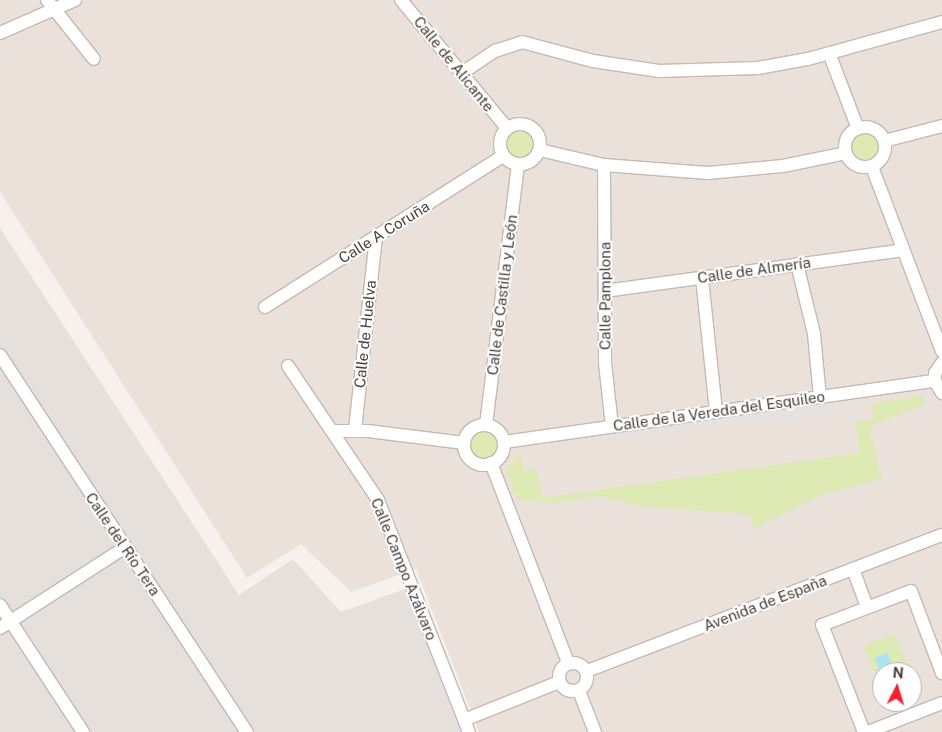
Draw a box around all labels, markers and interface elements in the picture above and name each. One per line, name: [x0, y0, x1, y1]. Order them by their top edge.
street label: Calle de Alicante: [410, 13, 498, 115]
street label: Calle A Coruña: [335, 197, 433, 267]
street label: Calle de Castilla y León: [483, 213, 521, 377]
street label: Calle Pamplona: [596, 242, 614, 350]
street label: Calle de Almería: [696, 253, 812, 287]
street label: Calle de Huelva: [350, 279, 380, 389]
street label: Calle de la Vereda del Esquileo: [611, 387, 827, 435]
street label: Calle del Río Tera: [82, 489, 164, 599]
street label: Calle Campo Azálvaro: [367, 495, 441, 643]
street label: Avenida de España: [701, 571, 829, 635]
north arrow: [872, 662, 922, 712]
text: N: [892, 665, 904, 681]

